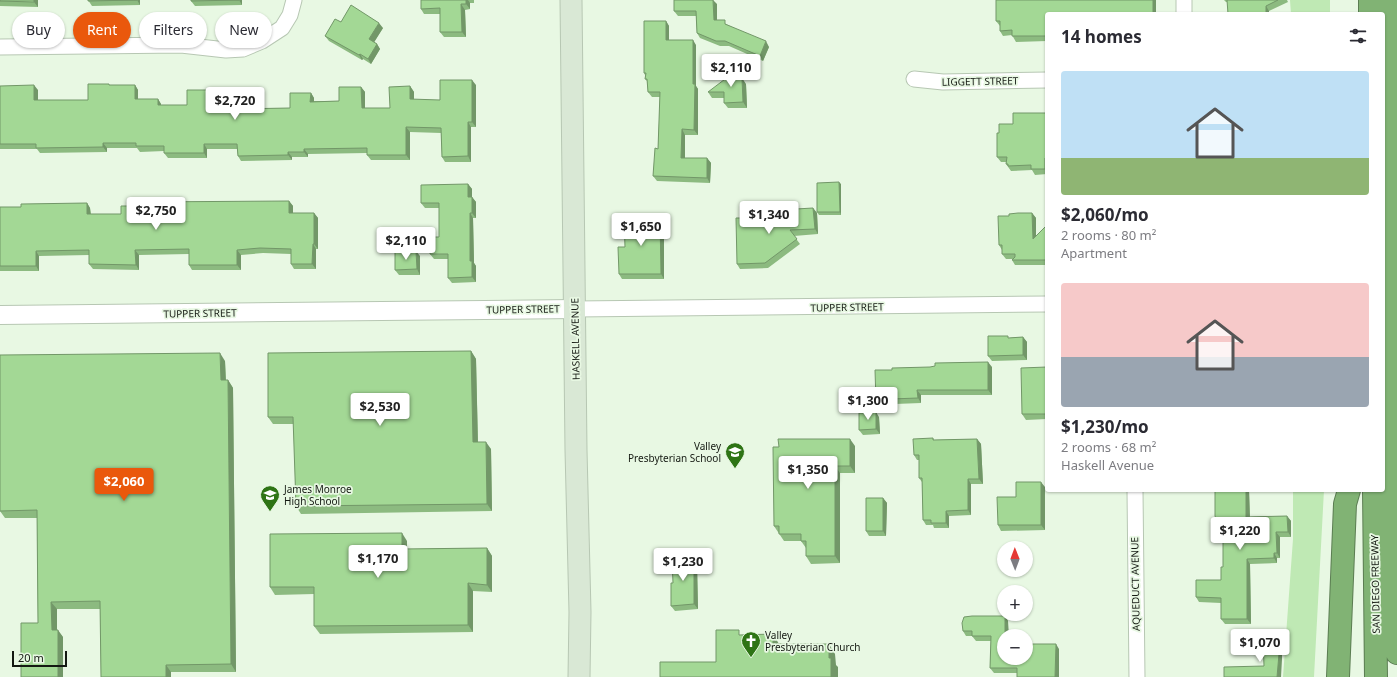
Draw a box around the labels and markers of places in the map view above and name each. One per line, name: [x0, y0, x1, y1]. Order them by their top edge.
pin: $2,110: [698, 54, 764, 88]
pin: $2,720: [202, 87, 268, 121]
pin: $2,750: [123, 197, 189, 231]
pin: $1,340: [736, 201, 802, 235]
pin: $1,650: [608, 213, 674, 247]
pin: $2,110: [373, 227, 439, 261]
pin: $1,300: [835, 387, 901, 421]
pin: $2,530: [347, 393, 413, 427]
place label: Valley Presbyterian School: [628, 439, 722, 465]
school or university icon: Valley Presbyterian School: [724, 441, 746, 469]
pin: $1,350: [775, 456, 841, 490]
pin: $2,060: [91, 468, 157, 502]
place label: James Monroe High School: [283, 482, 352, 508]
school or university icon: James Monroe High School: [259, 484, 281, 512]
pin: $1,220: [1207, 517, 1273, 551]
pin: $1,170: [345, 545, 411, 579]
pin: $1,230: [650, 548, 716, 582]
place label: Valley Presbyterian Church: [765, 628, 860, 654]
pin: $1,070: [1227, 629, 1293, 663]
church icon: Valley Presbyterian Church: [740, 630, 762, 658]

